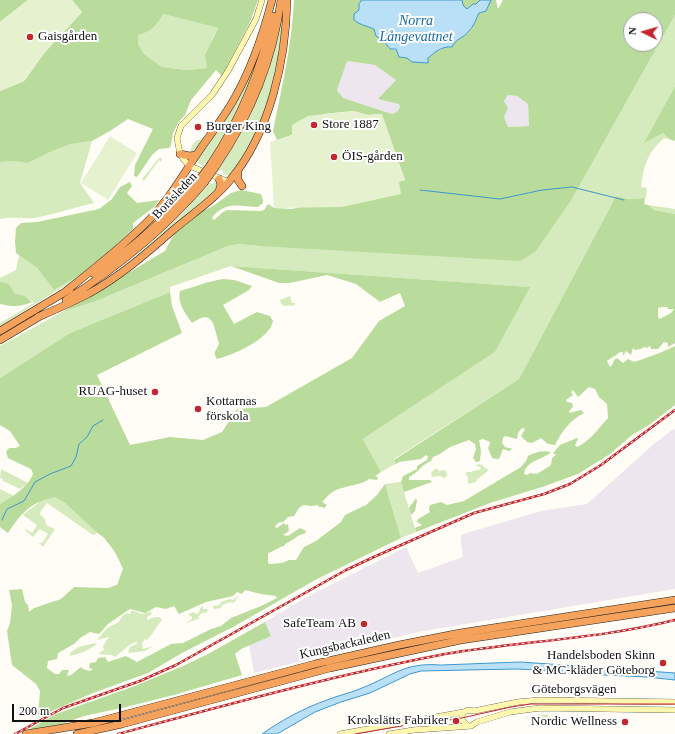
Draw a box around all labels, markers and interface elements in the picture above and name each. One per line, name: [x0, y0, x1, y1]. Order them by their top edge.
north arrow: [623, 12, 663, 52]
water label: Norra Långevattnet: [379, 13, 453, 46]
text: N: [626, 27, 638, 36]
place label: Gaisgården: [38, 29, 97, 45]
marker: Gaisgården: [25, 32, 35, 42]
place label: Store 1887: [322, 117, 379, 133]
place label: Burger King: [206, 119, 271, 135]
marker: Store 1887: [309, 120, 319, 130]
marker: Burger King: [193, 122, 203, 132]
place label: ÖIS-gården: [342, 149, 403, 165]
marker: ÖIS-gården: [329, 152, 339, 162]
street label: Boråsleden: [149, 169, 201, 223]
place label: RUAG-huset: [78, 384, 147, 400]
marker: RUAG-huset: [150, 387, 160, 397]
place label: Kottarnas förskola: [206, 394, 257, 425]
marker: Kottarnas förskola: [193, 404, 203, 414]
place label: SafeTeam AB: [283, 616, 356, 632]
marker: SafeTeam AB: [359, 619, 369, 629]
street label: Kungsbackaleden: [298, 627, 392, 663]
place label: Handelsboden Skinn & MC-kläder Göteborg: [532, 648, 655, 679]
marker: Handelsboden Skinn & MC-kläder Göteborg: [658, 658, 668, 668]
street label: Göteborgsvägen: [532, 682, 616, 698]
scale bar: [14, 696, 123, 722]
text: 200 m: [19, 704, 49, 718]
place label: Krokslätts Fabriker: [347, 713, 448, 729]
place label: Nordic Wellness: [531, 714, 617, 730]
marker: Krokslätts Fabriker: [451, 716, 461, 726]
marker: Nordic Wellness: [620, 717, 630, 727]

